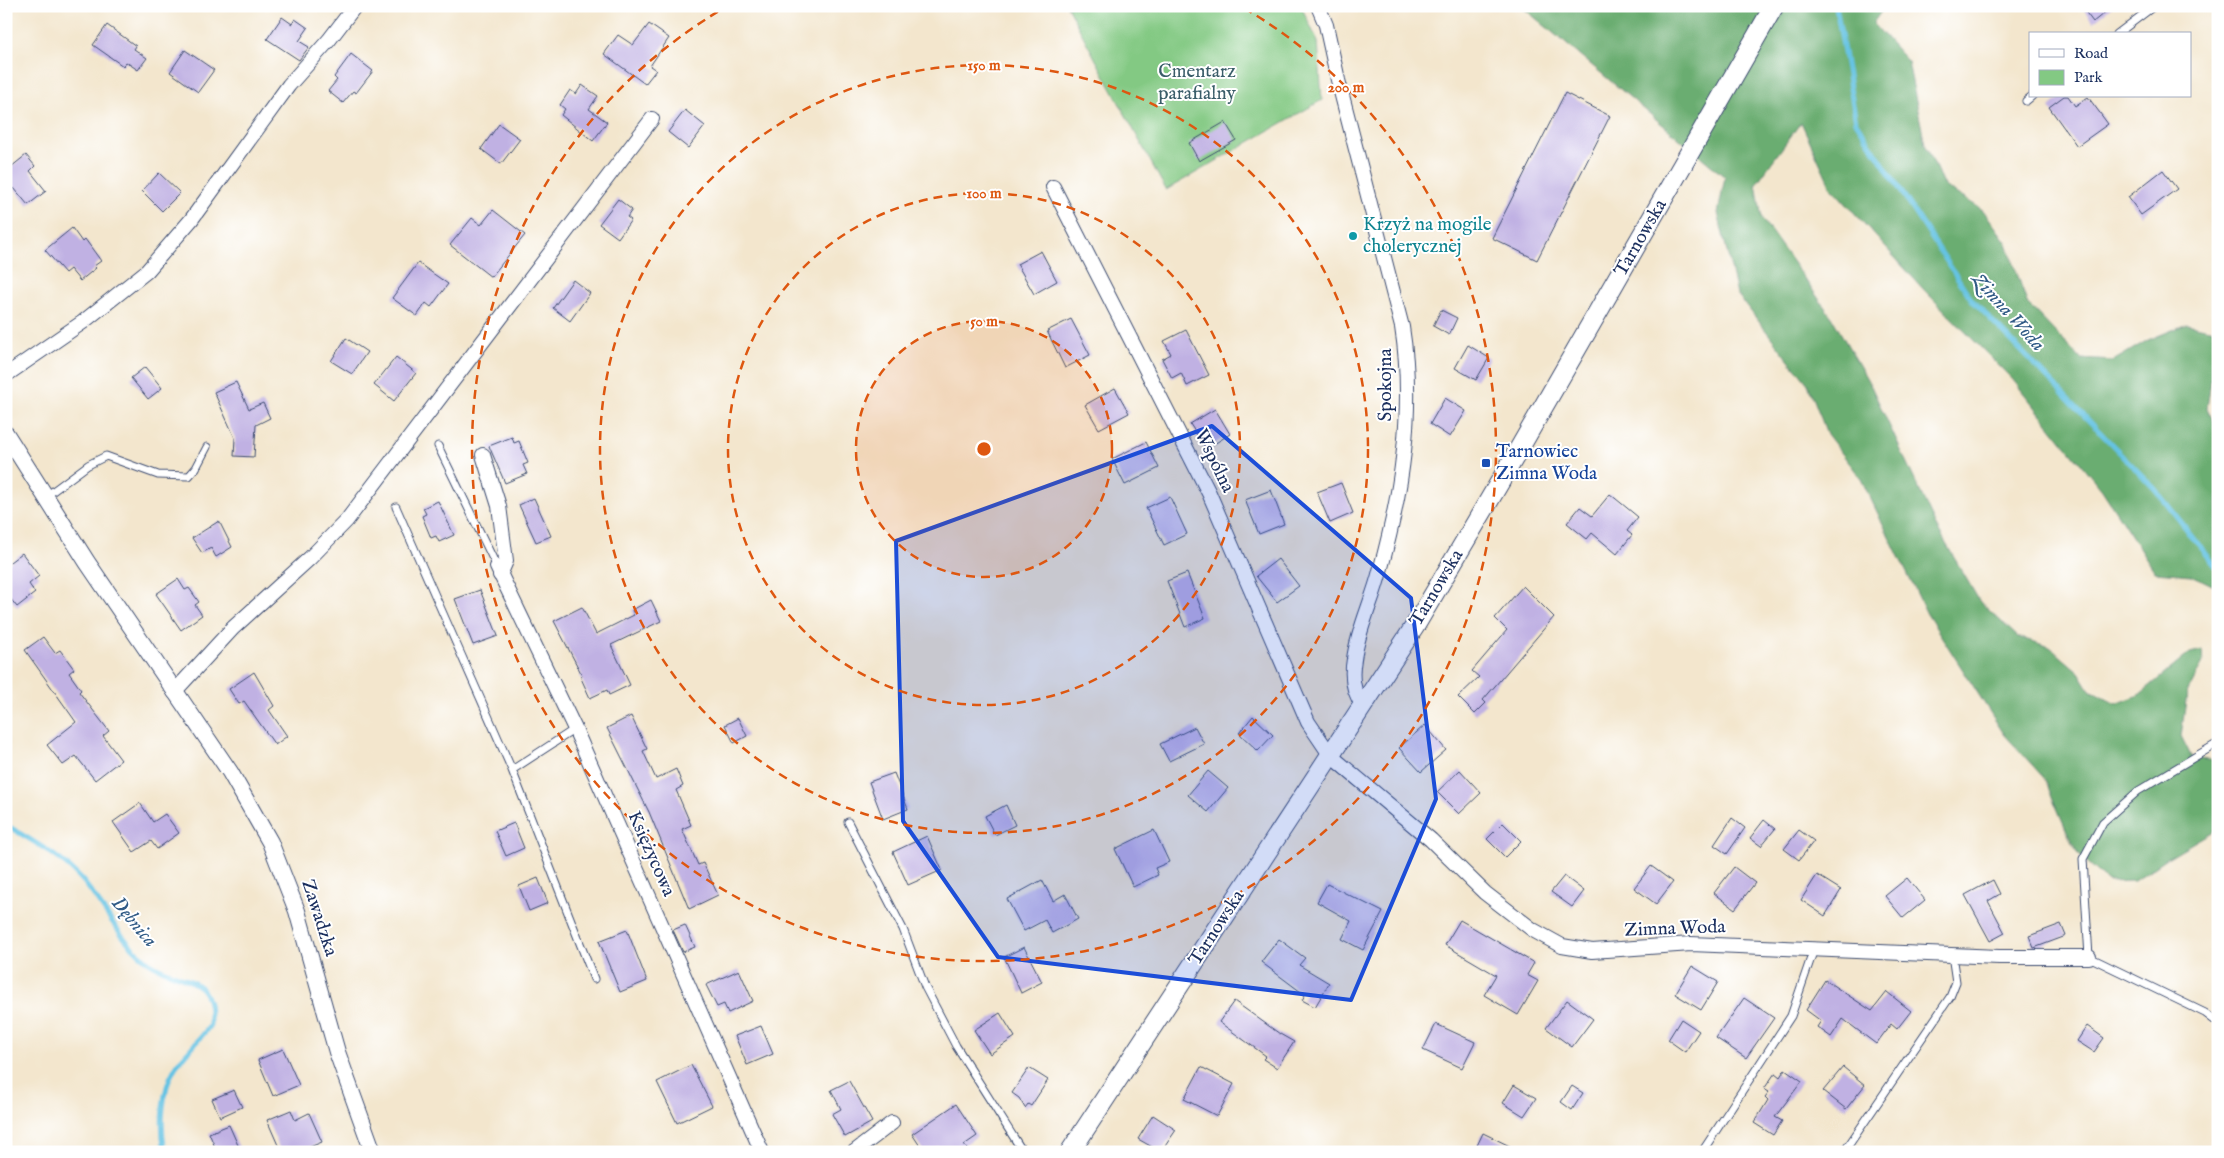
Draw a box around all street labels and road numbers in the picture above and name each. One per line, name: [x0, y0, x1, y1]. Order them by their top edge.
street label: Tarnowska: [1609, 194, 1673, 281]
street label: Spokojna: [1374, 348, 1398, 422]
street label: Wspólna: [1188, 425, 1240, 497]
street label: Tarnowska: [1405, 545, 1470, 631]
street label: Księżycowa: [622, 808, 681, 901]
street label: Zawadzka: [295, 877, 343, 960]
street label: Tarnowska: [1184, 885, 1251, 970]
street label: Zimna Woda: [1624, 915, 1727, 943]

